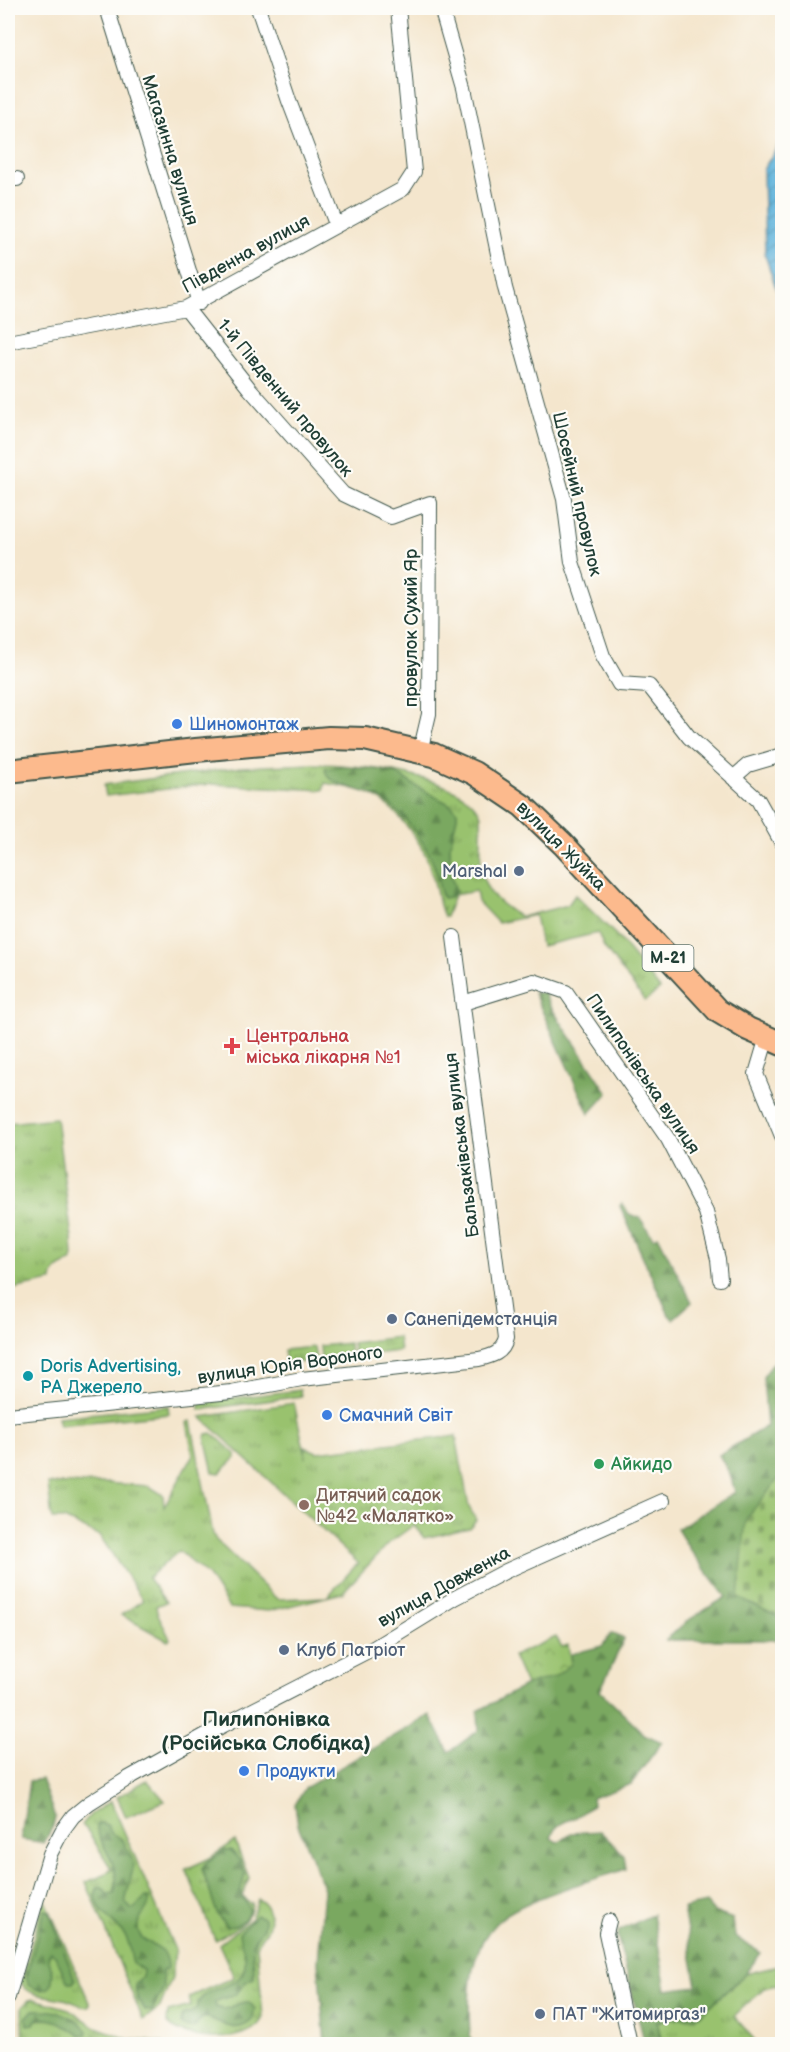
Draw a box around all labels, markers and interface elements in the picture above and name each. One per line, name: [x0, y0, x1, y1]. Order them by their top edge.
street label: Магазинна вулиця: [137, 72, 203, 228]
street label: Південна вулиця: [178, 210, 314, 298]
street label: 1-й Південний провулок: [213, 315, 357, 481]
street label: Шосейний провулок: [548, 410, 606, 579]
street label: провулок Сухий Яр: [401, 549, 422, 707]
place label: Шиномонтаж: [189, 714, 299, 735]
marker: Шиномонтаж: [170, 717, 184, 731]
street label: вулиця Жуйка: [512, 797, 610, 895]
place label: Marshal: [442, 861, 507, 882]
marker: Marshal: [512, 864, 526, 878]
road number: М-21: [642, 945, 694, 971]
street label: Пилипонівська вулиця: [582, 990, 704, 1158]
place label: Центральна міська лікарня №1: [246, 1026, 401, 1068]
marker: Центральна міська лікарня №1: [223, 1037, 241, 1055]
street label: Бальзаківська вулиця: [440, 1051, 484, 1239]
place label: Санепідемстанція: [404, 1309, 557, 1330]
marker: Санепідемстанція: [385, 1312, 399, 1326]
street label: вулиця Юрія Вороного: [196, 1342, 384, 1388]
place label: Doris Advertising, РА Джерело: [40, 1356, 181, 1398]
marker: Doris Advertising, РА Джерело: [21, 1369, 35, 1383]
place label: Смачний Світ: [339, 1405, 453, 1426]
marker: Смачний Світ: [320, 1408, 334, 1422]
place label: Айкидо: [610, 1454, 672, 1475]
marker: Айкидо: [592, 1457, 606, 1471]
place label: Дитячий садок №42 «Малятко»: [316, 1485, 454, 1527]
marker: Дитячий садок №42 «Малятко»: [297, 1498, 311, 1512]
street label: вулиця Довженка: [374, 1542, 514, 1632]
place label: Клуб Патріот: [296, 1640, 406, 1661]
marker: Клуб Патріот: [277, 1643, 291, 1657]
district label: Пилипонівка (Російська Слобідка): [161, 1707, 371, 1756]
place label: Продукти: [256, 1761, 336, 1782]
marker: Продукти: [237, 1764, 251, 1778]
place label: ПАТ "Житомиргаз": [552, 2004, 706, 2025]
marker: ПАТ "Житомиргаз": [533, 2007, 547, 2021]

